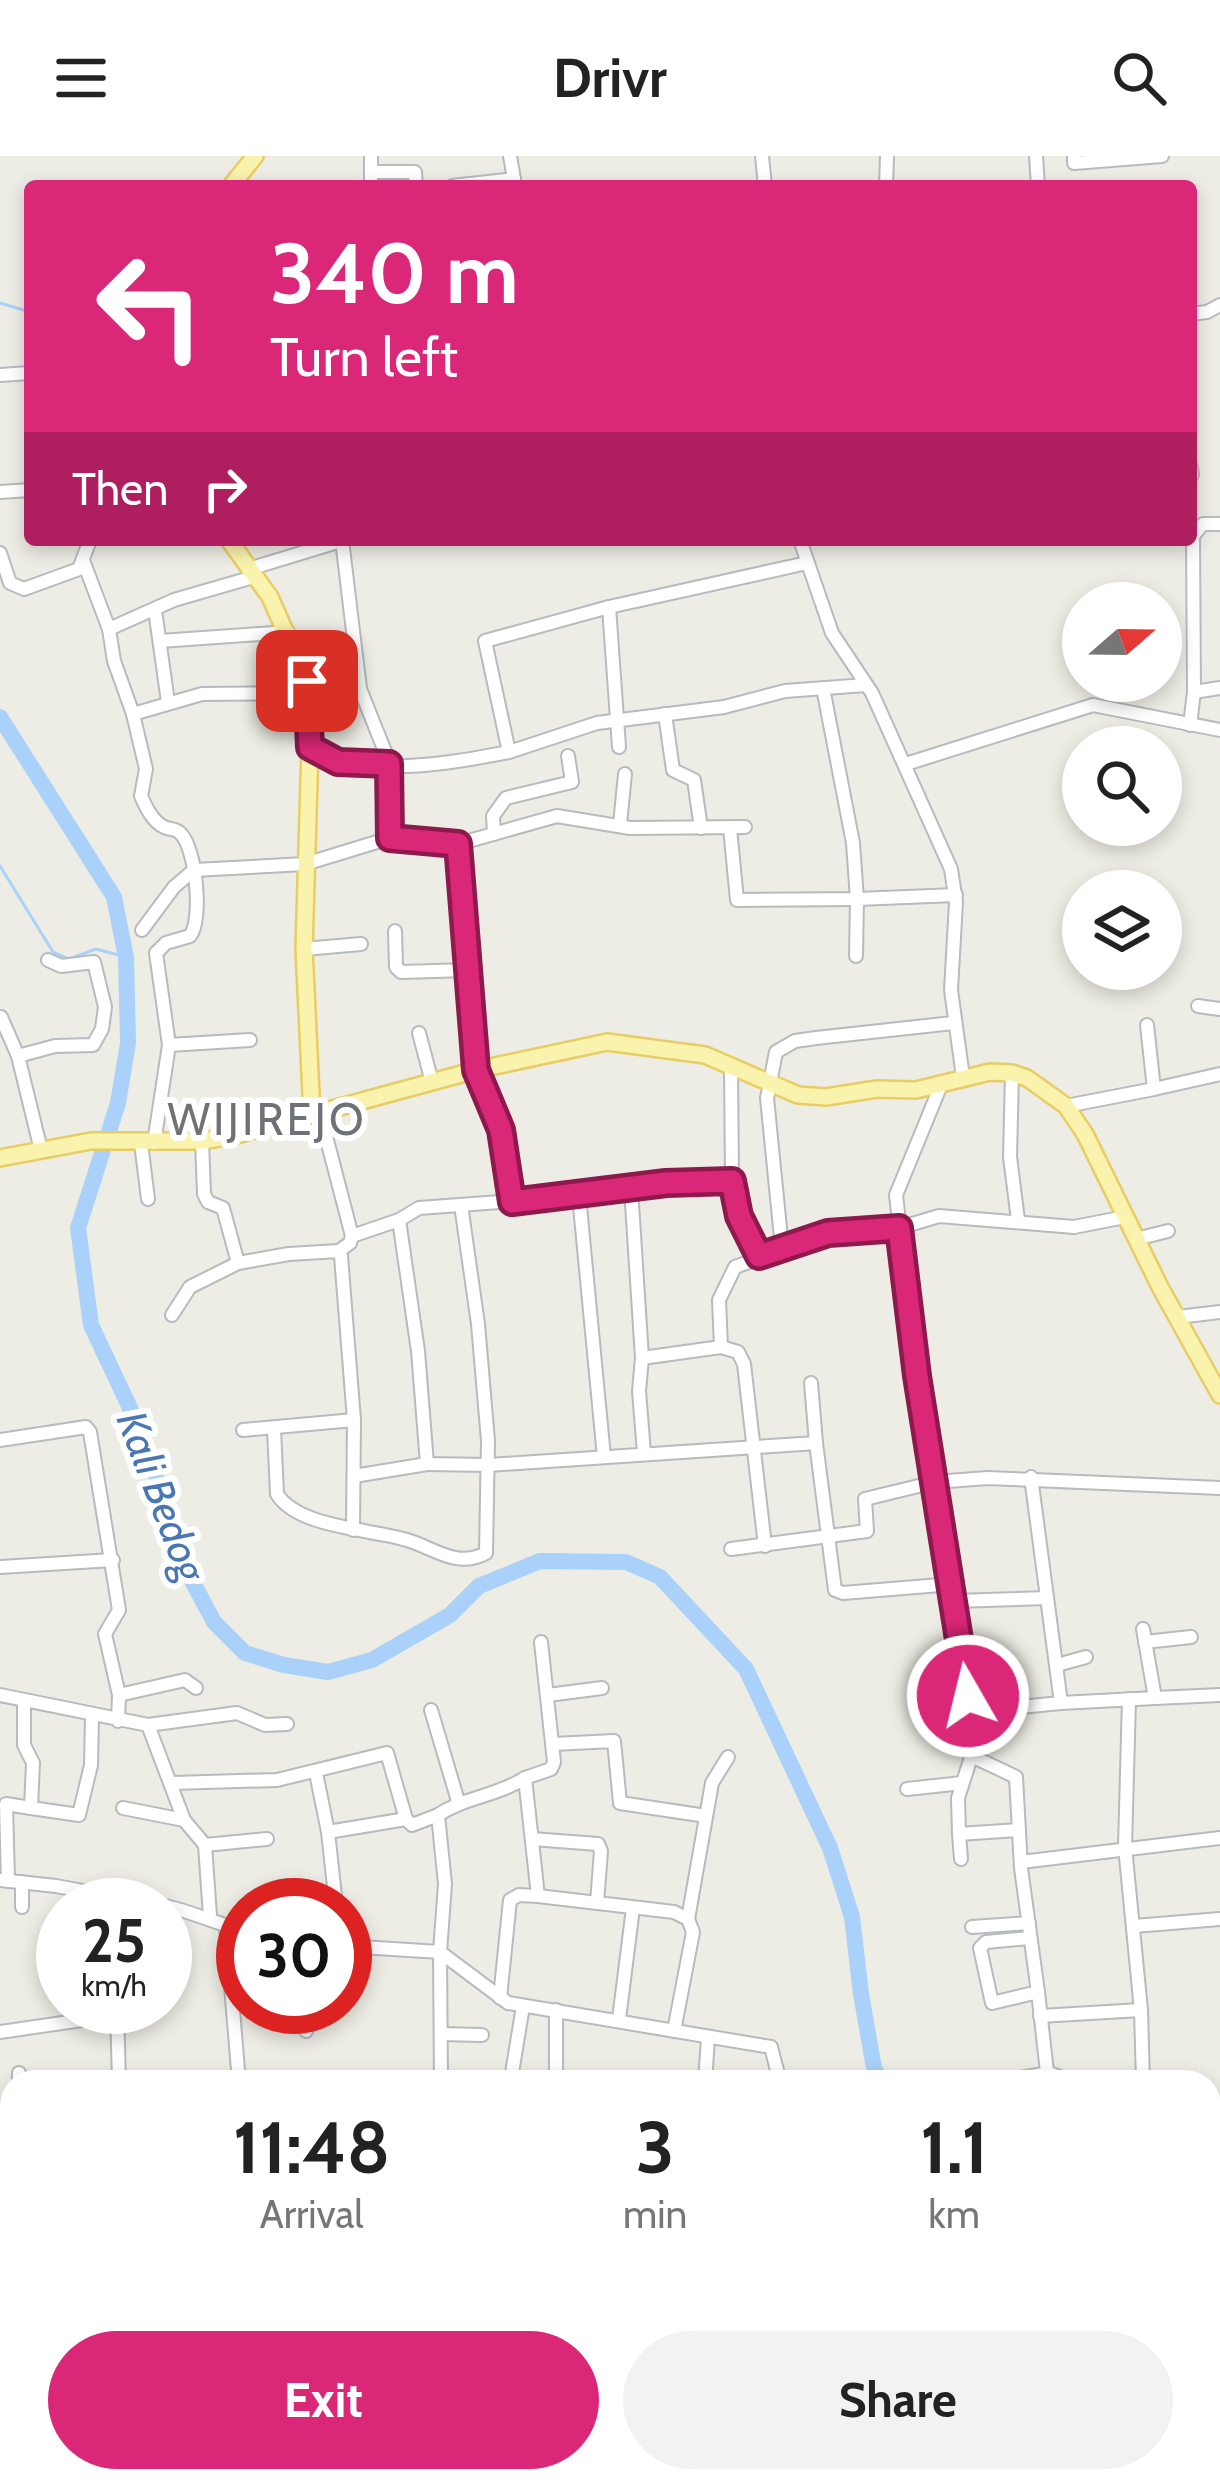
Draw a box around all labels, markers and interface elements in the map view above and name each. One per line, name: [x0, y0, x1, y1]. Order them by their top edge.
icon: menu: [48, 45, 114, 111]
text: Drivr: [553, 45, 667, 111]
icon: search: [1106, 45, 1172, 111]
text: 340 m: [270, 222, 519, 324]
icon: left: [72, 228, 228, 384]
text: Turn left: [270, 324, 458, 390]
icon: right: [192, 456, 258, 522]
text: Then: [72, 462, 168, 516]
north arrow: [1062, 582, 1182, 702]
map controls: [1062, 582, 1182, 990]
pin: [256, 630, 358, 732]
icon: arrive: [274, 648, 340, 714]
button: search: [1062, 726, 1182, 846]
button: layers: [1062, 870, 1182, 990]
district label: WIJIREJO: [167, 1092, 367, 1146]
water label: Kali Bedog: [106, 1403, 219, 1590]
position arrow: [905, 1633, 1031, 1759]
speed limit sign: 30: [216, 1878, 372, 2034]
text: 25: [82, 1904, 146, 1977]
text: km/h: [81, 1967, 147, 2004]
text: 11:48: [233, 2104, 390, 2191]
text: 3: [636, 2104, 675, 2191]
text: 1.1: [920, 2104, 988, 2191]
text: Arrival: [260, 2190, 363, 2238]
text: min: [623, 2190, 687, 2238]
text: km: [928, 2190, 980, 2238]
button: Exit: [48, 2331, 599, 2469]
button: Share: [623, 2331, 1173, 2469]

